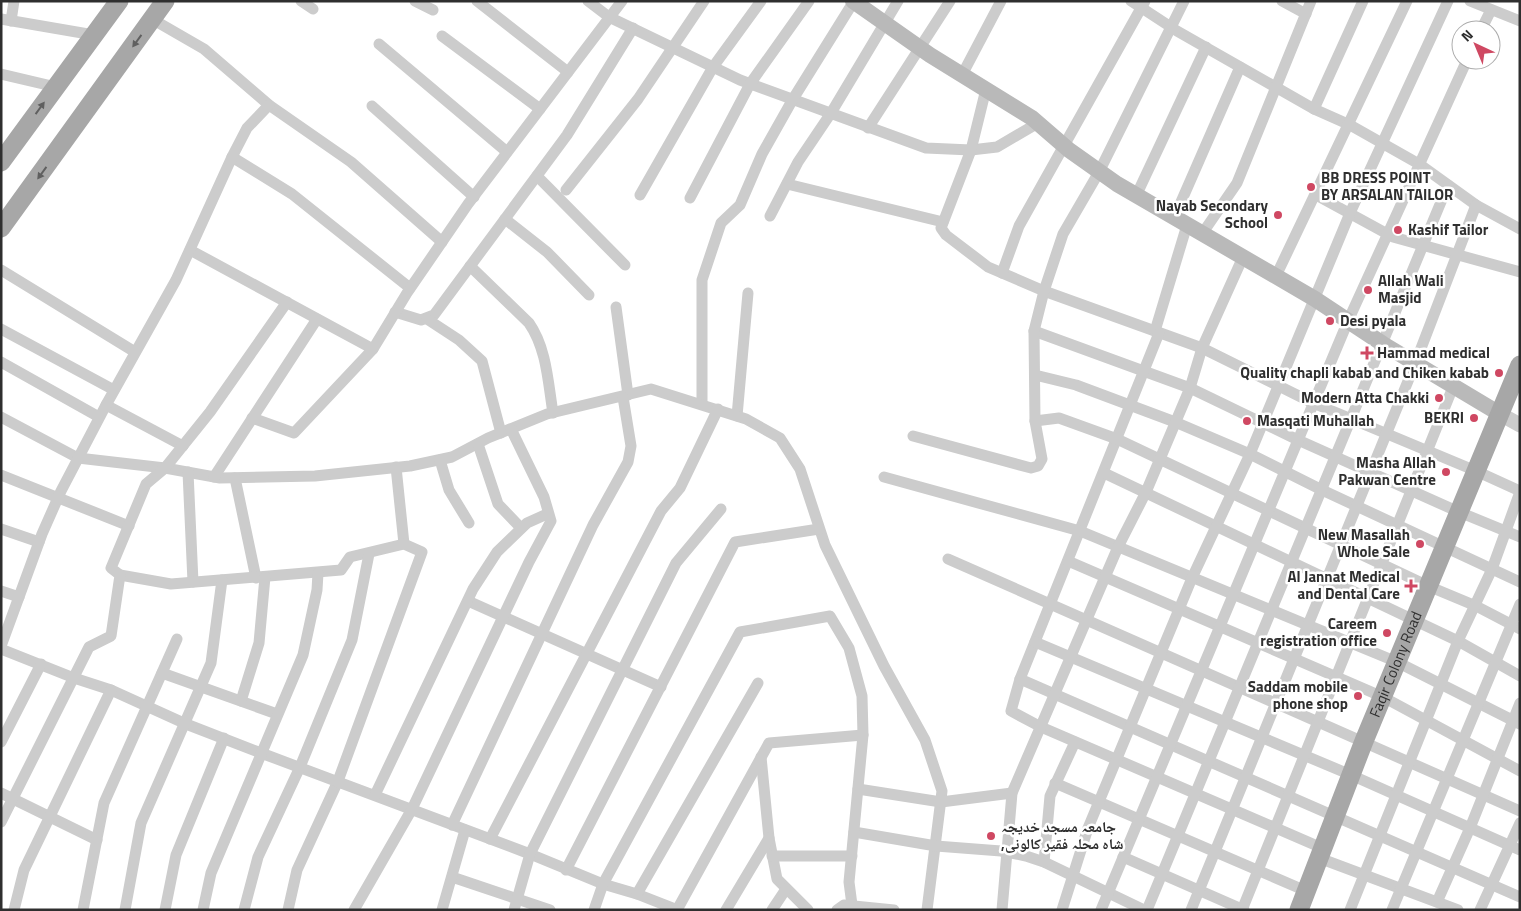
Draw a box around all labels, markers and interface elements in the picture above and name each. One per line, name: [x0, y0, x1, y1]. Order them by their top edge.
north arrow: [1451, 20, 1501, 70]
text: N: [1456, 24, 1477, 46]
one-way arrow: [132, 34, 142, 48]
one-way arrow: [35, 101, 45, 115]
one-way arrow: [37, 166, 47, 179]
place label: BB DRESS POINT BY ARSALAN TAILOR: [1321, 166, 1453, 206]
marker: BB DRESS POINT BY ARSALAN TAILOR: [1305, 181, 1317, 193]
place label: Nayab Secondary School: [1156, 194, 1268, 234]
marker: Nayab Secondary School: [1272, 209, 1284, 221]
place label: Kashif Tailor: [1408, 218, 1489, 241]
marker: Kashif Tailor: [1392, 224, 1404, 236]
place label: Allah Wali Masjid: [1378, 269, 1444, 309]
marker: Allah Wali Masjid: [1362, 284, 1374, 296]
place label: Desi pyala: [1340, 309, 1407, 332]
marker: Desi pyala: [1324, 315, 1336, 327]
place label: Hammad medical: [1377, 341, 1490, 364]
marker: Hammad medical: [1361, 347, 1373, 359]
place label: Quality chapli kabab and Chiken kabab: [1240, 361, 1489, 384]
marker: Quality chapli kabab and Chiken kabab: [1493, 367, 1505, 379]
place label: Modern Atta Chakki: [1301, 386, 1429, 409]
marker: Modern Atta Chakki: [1433, 392, 1445, 404]
place label: BEKRI: [1424, 406, 1464, 429]
place label: Masqati Muhallah: [1257, 409, 1374, 432]
marker: BEKRI: [1468, 412, 1480, 424]
marker: Masqati Muhallah: [1241, 415, 1253, 427]
place label: Masha Allah Pakwan Centre: [1338, 451, 1436, 491]
marker: Masha Allah Pakwan Centre: [1440, 466, 1452, 478]
place label: New Masallah Whole Sale: [1318, 523, 1410, 563]
marker: New Masallah Whole Sale: [1414, 538, 1426, 550]
place label: Al Jannat Medical and Dental Care: [1287, 565, 1400, 605]
marker: Al Jannat Medical and Dental Care: [1404, 579, 1418, 593]
street label: Faqir Colony Road: [1363, 608, 1428, 721]
place label: Careem registration office: [1260, 612, 1377, 652]
marker: Careem registration office: [1381, 627, 1393, 639]
place label: Saddam mobile phone shop: [1248, 675, 1348, 715]
marker: Saddam mobile phone shop: [1352, 690, 1364, 702]
place label: جامعہ مسجد خدیجہ ,شاہ محلہ فقیر کالونی: [1001, 815, 1124, 855]
marker: جامعہ مسجد خدیجہ ,شاہ محلہ فقیر کالونی: [985, 830, 997, 842]

